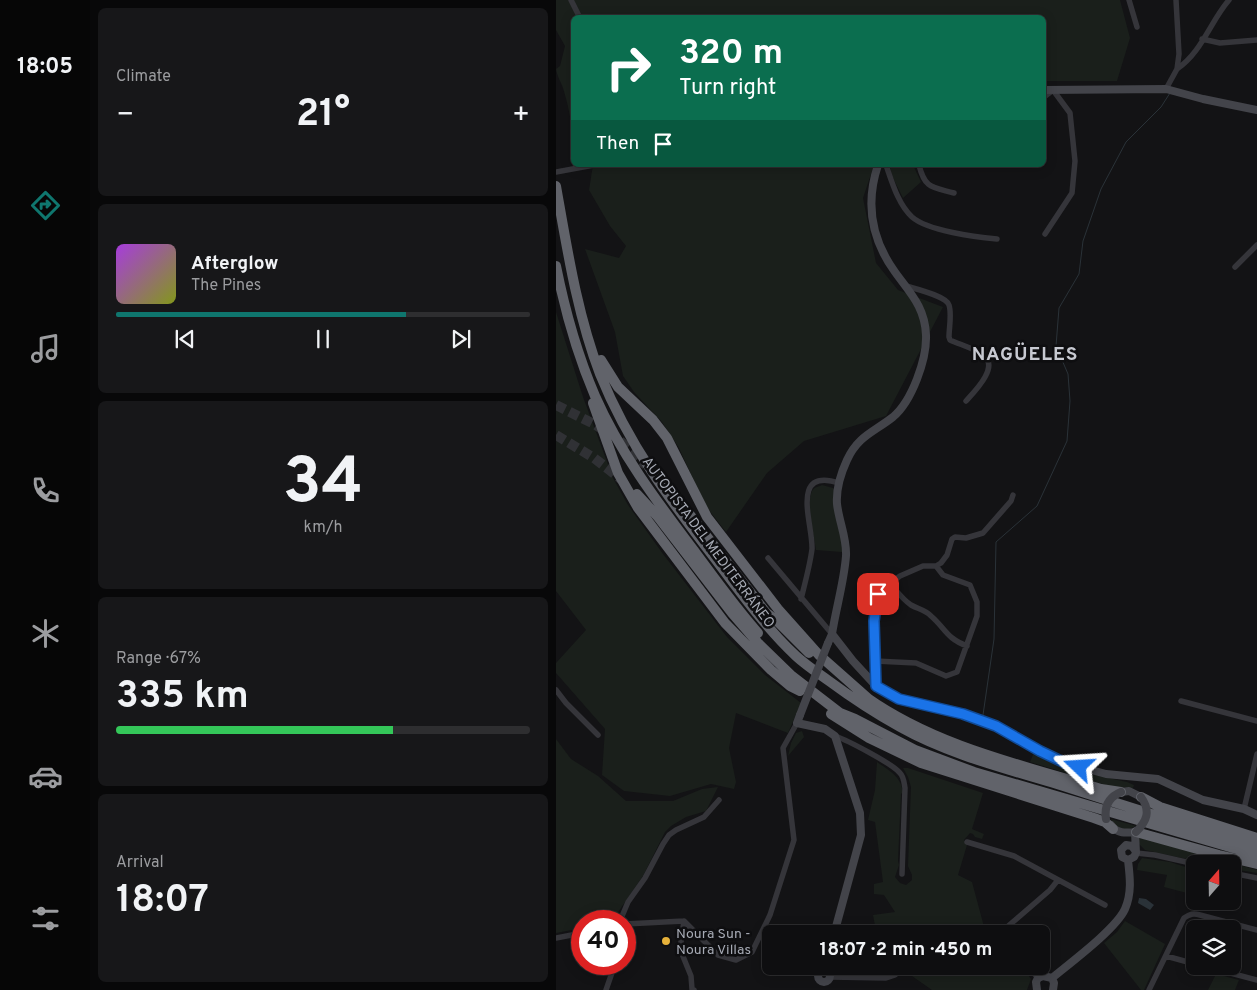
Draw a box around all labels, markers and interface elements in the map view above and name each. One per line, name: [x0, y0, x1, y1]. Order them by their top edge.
text: 320 m: [679, 32, 783, 76]
icon: right: [596, 35, 661, 100]
text: 18:05: [17, 54, 73, 81]
text: Climate: [116, 67, 171, 87]
text: Turn right: [679, 75, 776, 102]
text: 21°: [296, 91, 350, 140]
text: −: [116, 98, 134, 134]
text: +: [512, 98, 530, 134]
icon: arrive: [649, 130, 677, 158]
text: Then: [596, 132, 639, 156]
icon: directions: [28, 188, 63, 223]
text: Afterglow: [191, 252, 279, 276]
text: The Pines: [191, 276, 261, 296]
icon: previous: [171, 325, 199, 353]
icon: pause: [309, 325, 337, 353]
icon: next: [447, 325, 475, 353]
icon: music: [28, 331, 63, 366]
district label: NAGÜELES: [972, 342, 1078, 367]
text: 34: [283, 444, 363, 526]
street label: AUTOPISTA DEL MEDITERRÁNEO: [638, 453, 778, 632]
icon: phone: [28, 473, 63, 508]
text: km/h: [304, 518, 342, 538]
pin: [857, 573, 899, 615]
icon: arrive: [864, 580, 892, 608]
icon: climate: [28, 616, 63, 651]
text: Range · 67%: [116, 649, 201, 669]
text: 335 km: [116, 673, 249, 722]
position arrow: [1052, 740, 1104, 792]
icon: car: [28, 759, 63, 794]
text: Arrival: [116, 853, 164, 873]
north arrow: [1186, 855, 1241, 910]
map controls: [1186, 855, 1241, 975]
text: 18:07: [116, 877, 209, 926]
icon: filters: [28, 901, 63, 936]
speed limit sign: 40: [571, 910, 636, 975]
button: layers: [1186, 920, 1241, 975]
place label: Noura Sun - Noura Villas: [676, 926, 751, 959]
marker: Noura Sun - Noura Villas: [660, 935, 672, 947]
text: 18:07 · 2 min · 450 m: [820, 938, 992, 962]

